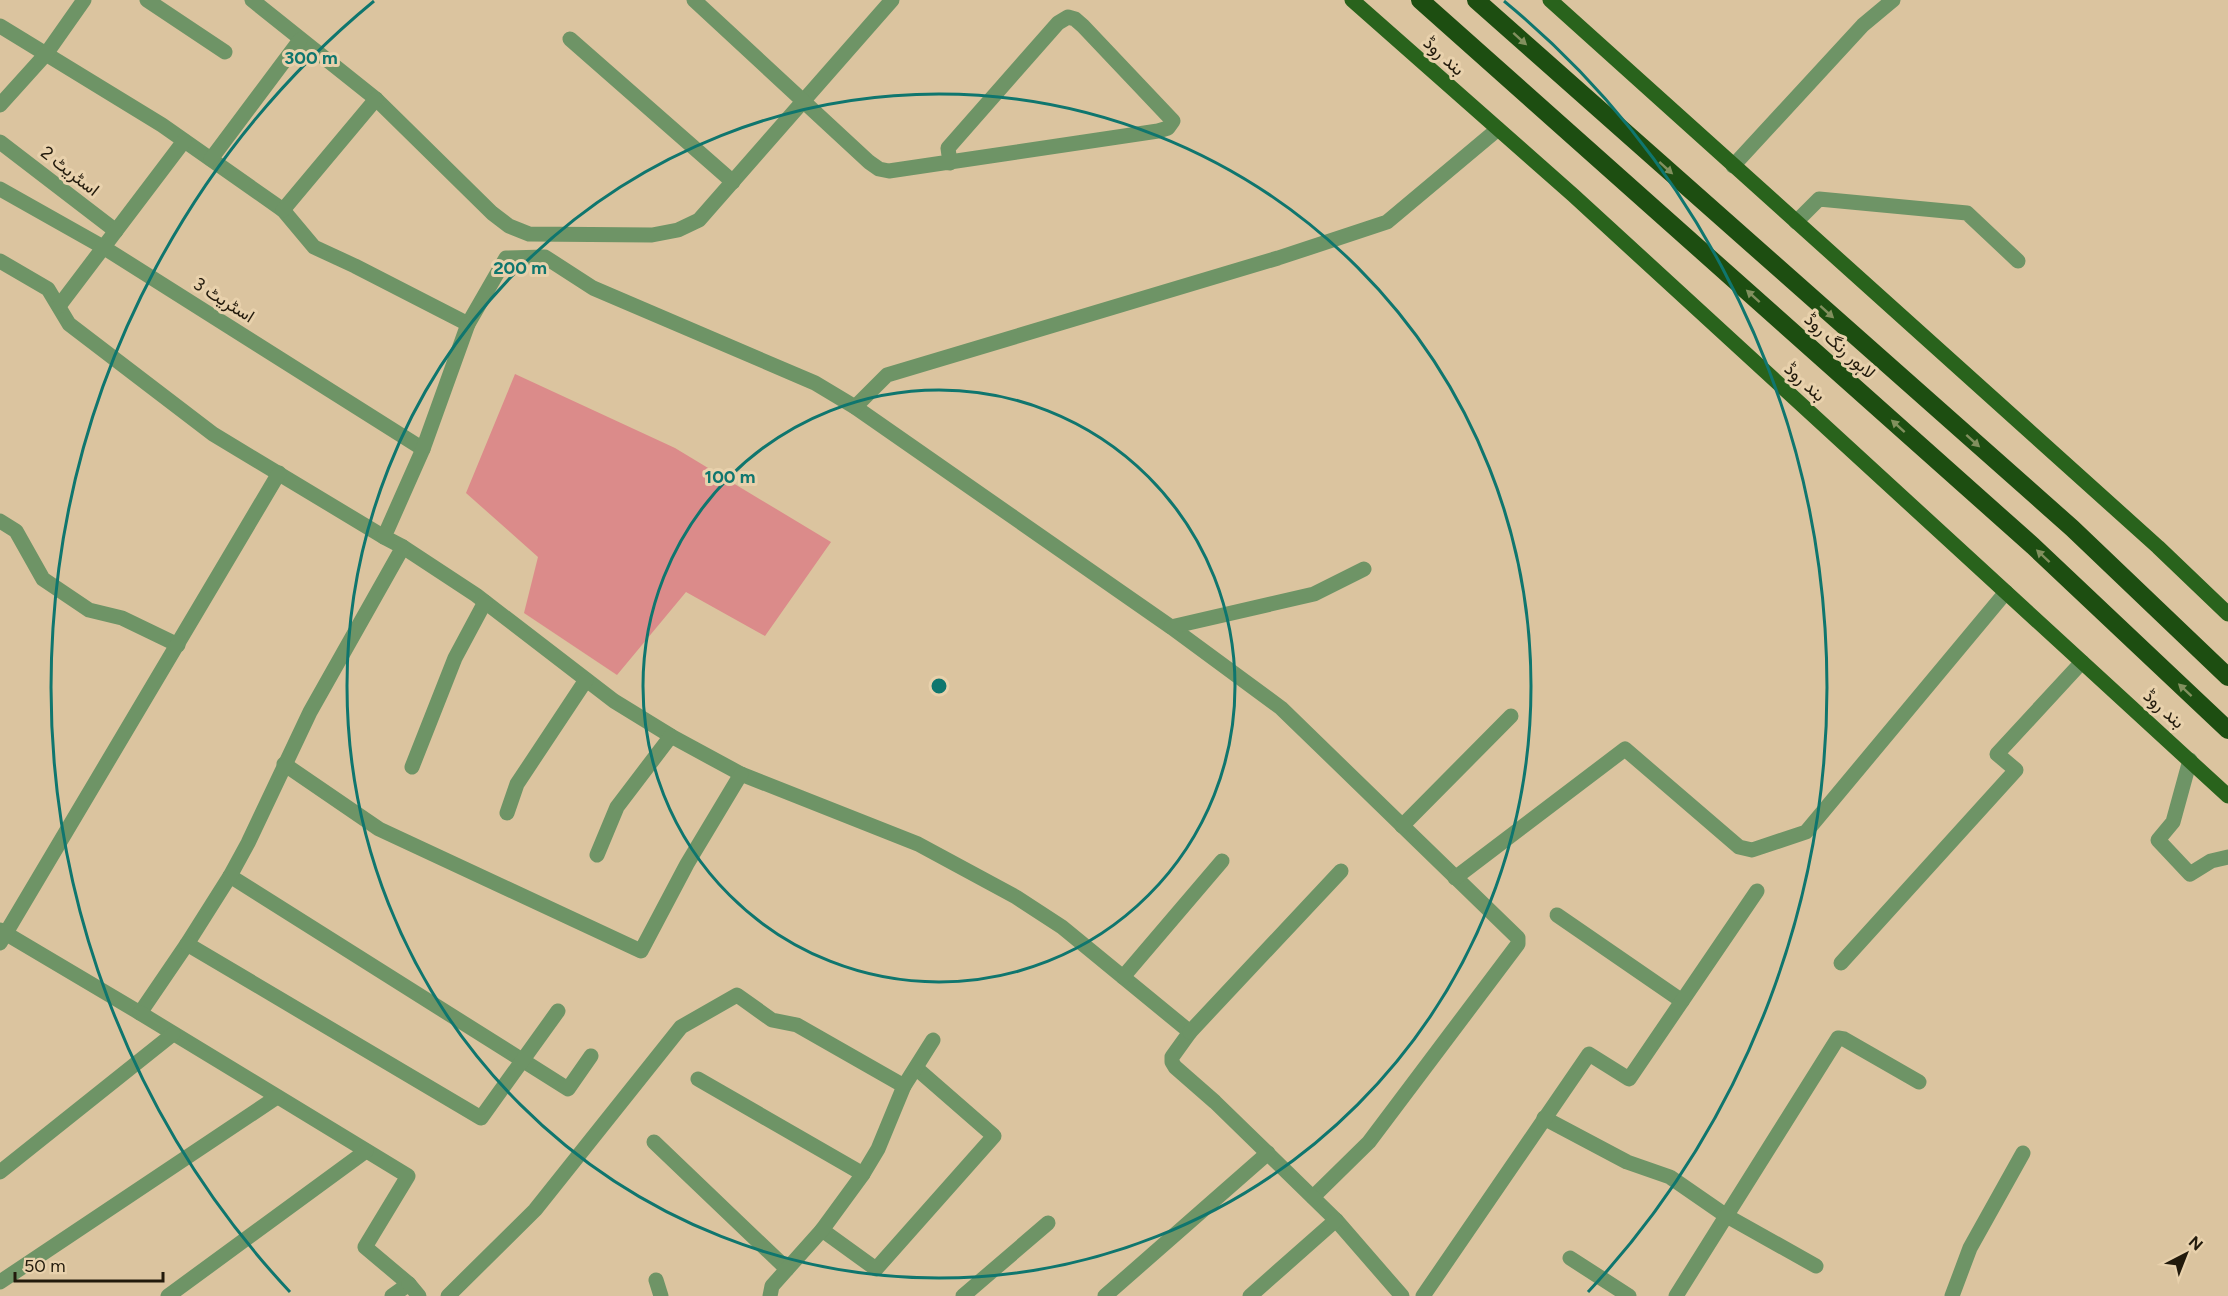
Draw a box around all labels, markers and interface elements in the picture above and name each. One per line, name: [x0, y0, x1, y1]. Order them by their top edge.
street label: بند روڈ: [1419, 32, 1469, 80]
one-way arrow: [1512, 32, 1527, 45]
text: 300 m: [284, 47, 338, 69]
street label: اسٹریٹ 2: [36, 141, 104, 201]
one-way arrow: [1658, 161, 1673, 174]
text: 200 m: [493, 257, 547, 279]
street label: اسٹریٹ 3: [189, 273, 259, 327]
one-way arrow: [1745, 289, 1760, 303]
one-way arrow: [1819, 305, 1834, 318]
street label: لاہور رنگ روڈ: [1799, 308, 1880, 384]
street label: بند روڈ: [1780, 358, 1830, 406]
one-way arrow: [1891, 420, 1906, 433]
one-way arrow: [1965, 434, 1980, 447]
text: 100 m: [705, 466, 755, 488]
one-way arrow: [2036, 549, 2051, 563]
centre of rings: [929, 676, 949, 696]
one-way arrow: [2179, 683, 2193, 697]
street label: بند روڈ: [2139, 685, 2189, 733]
north arrow: [2156, 1224, 2216, 1284]
text: N: [2185, 1232, 2207, 1254]
scale bar: [15, 1245, 164, 1283]
text: 50 m: [24, 1255, 66, 1277]

